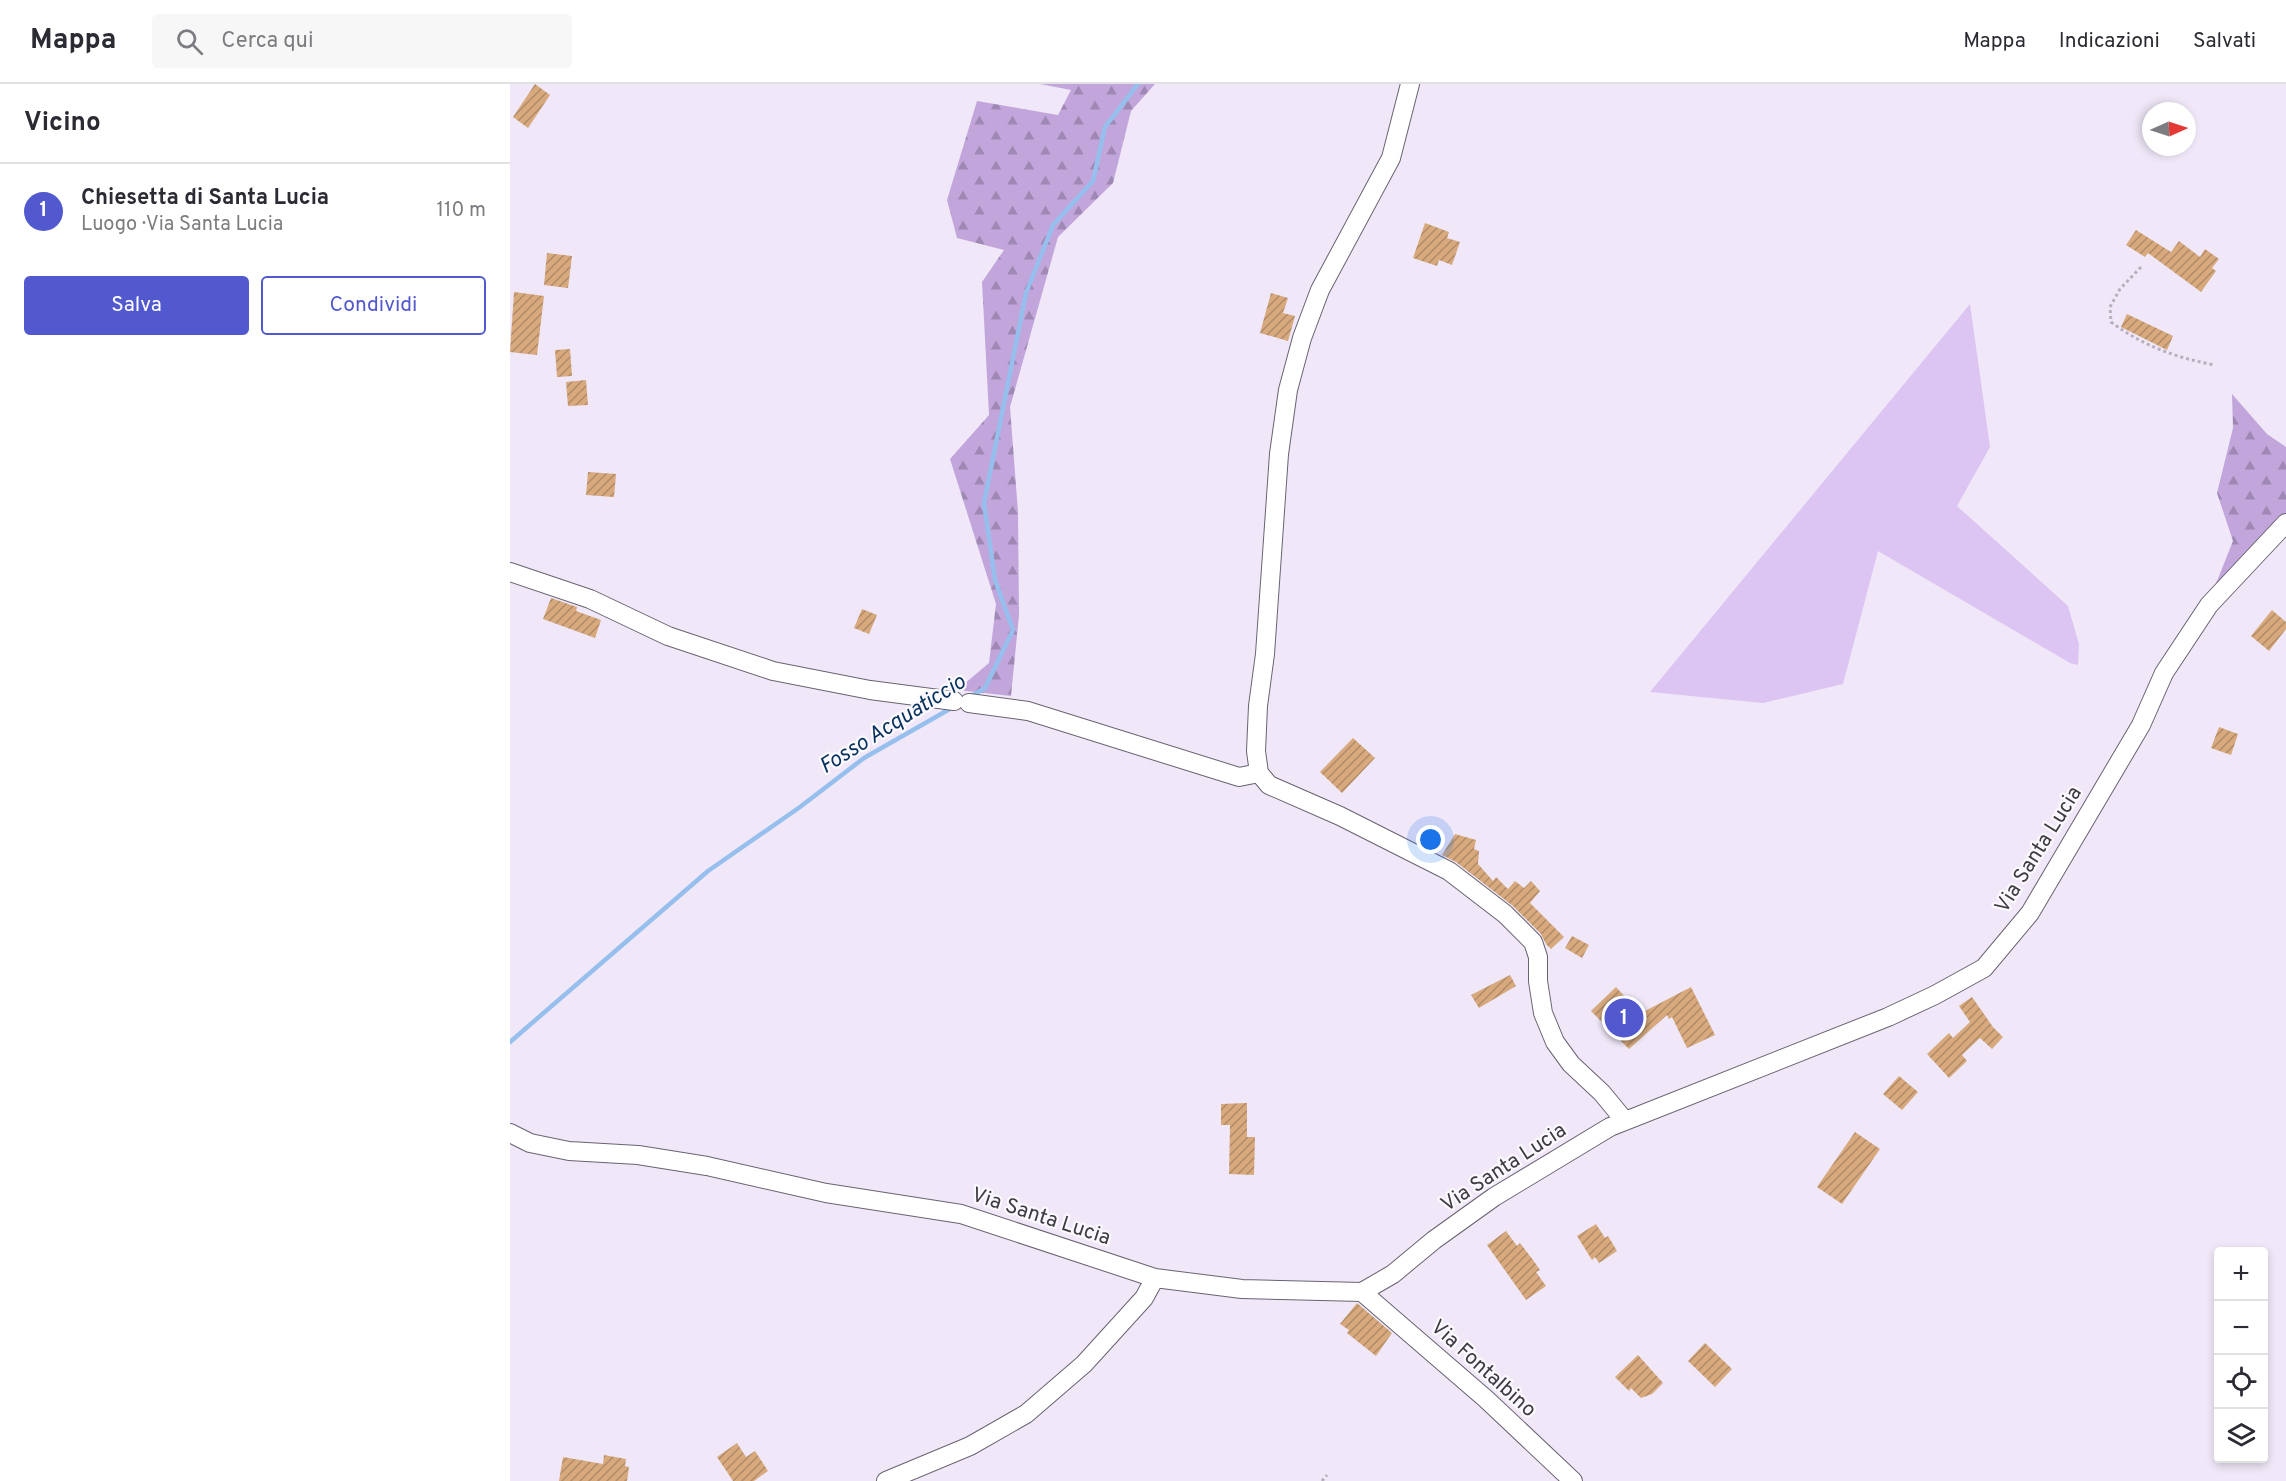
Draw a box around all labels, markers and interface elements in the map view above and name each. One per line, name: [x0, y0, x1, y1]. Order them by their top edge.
search box: [152, 14, 572, 68]
text: Mappa: [30, 23, 116, 59]
icon: search: [173, 25, 206, 58]
text: Cerca qui: [221, 28, 314, 55]
text: Mappa: [1963, 28, 2026, 55]
text: Indicazioni: [2059, 28, 2160, 55]
text: Salvati: [2193, 28, 2256, 55]
north arrow: [2142, 102, 2196, 156]
text: Vicino: [24, 107, 101, 140]
text: Chiesetta di Santa Lucia: [81, 185, 329, 212]
text: 1: [40, 198, 48, 224]
text: 110 m: [437, 198, 486, 224]
text: Luogo · Via Santa Lucia: [81, 212, 283, 238]
button: Salva: [24, 276, 249, 335]
button: Condividi: [261, 276, 486, 335]
water label: Fosso Acquaticcio: [815, 669, 971, 781]
street label: Via Santa Lucia: [1989, 782, 2089, 918]
your location: [1416, 825, 1445, 854]
pin: 1: [1604, 996, 1644, 1040]
street label: Via Santa Lucia: [1436, 1117, 1572, 1219]
street label: Via Santa Lucia: [968, 1182, 1114, 1252]
map controls: [2214, 1247, 2268, 1463]
button: +: [2214, 1247, 2268, 1301]
button: −: [2214, 1301, 2268, 1355]
street label: Via Fontalbino: [1424, 1314, 1542, 1424]
button: locate: [2214, 1355, 2268, 1409]
button: layers: [2214, 1409, 2268, 1463]

